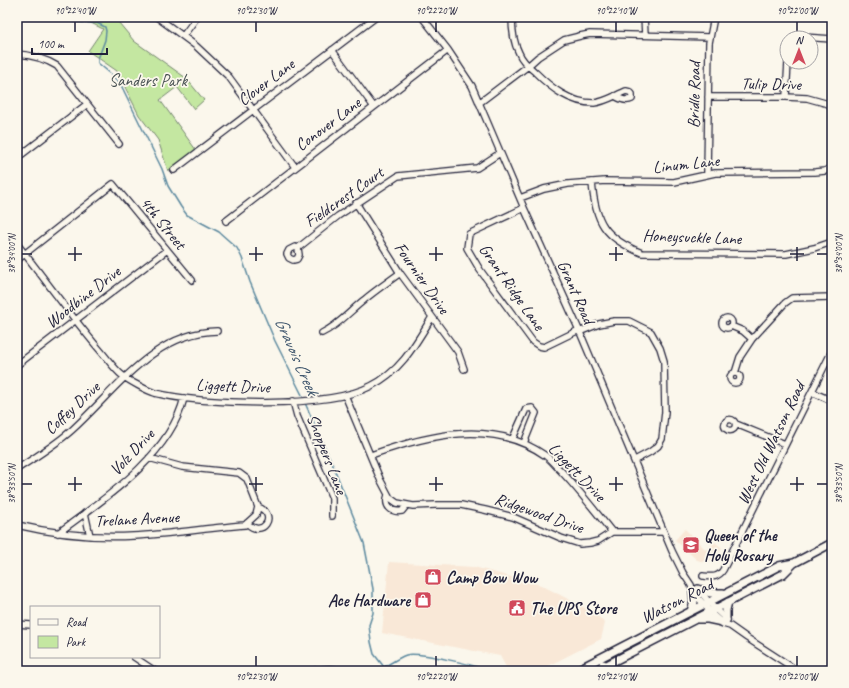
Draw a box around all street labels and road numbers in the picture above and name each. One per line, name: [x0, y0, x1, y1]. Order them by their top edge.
street label: Clover Lane: [233, 53, 300, 110]
street label: Bridle Road: [683, 59, 705, 128]
street label: Tulip Drive: [741, 73, 802, 95]
street label: Conover Lane: [291, 92, 366, 156]
street label: Linum Lane: [652, 150, 722, 178]
street label: Fieldcrest Court: [300, 161, 390, 232]
street label: 4th Street: [135, 192, 192, 255]
street label: Honeysuckle Lane: [642, 225, 743, 249]
street label: Fournier Drive: [390, 238, 455, 319]
street label: Grant Ridge Lane: [474, 240, 550, 336]
street label: Grant Road: [553, 257, 600, 329]
street label: Woodbine Drive: [41, 260, 126, 333]
street label: Liggett Drive: [196, 374, 272, 398]
street label: West Old Watson Road: [732, 375, 811, 508]
street label: Coffey Drive: [40, 376, 105, 439]
street label: Shoppers Lane: [302, 411, 352, 498]
street label: Volz Drive: [105, 423, 160, 480]
street label: Liggett Drive: [544, 438, 611, 507]
street label: Ridgewood Drive: [492, 488, 587, 538]
street label: Trelane Avenue: [94, 506, 181, 532]
street label: Watson Road: [638, 573, 719, 628]

